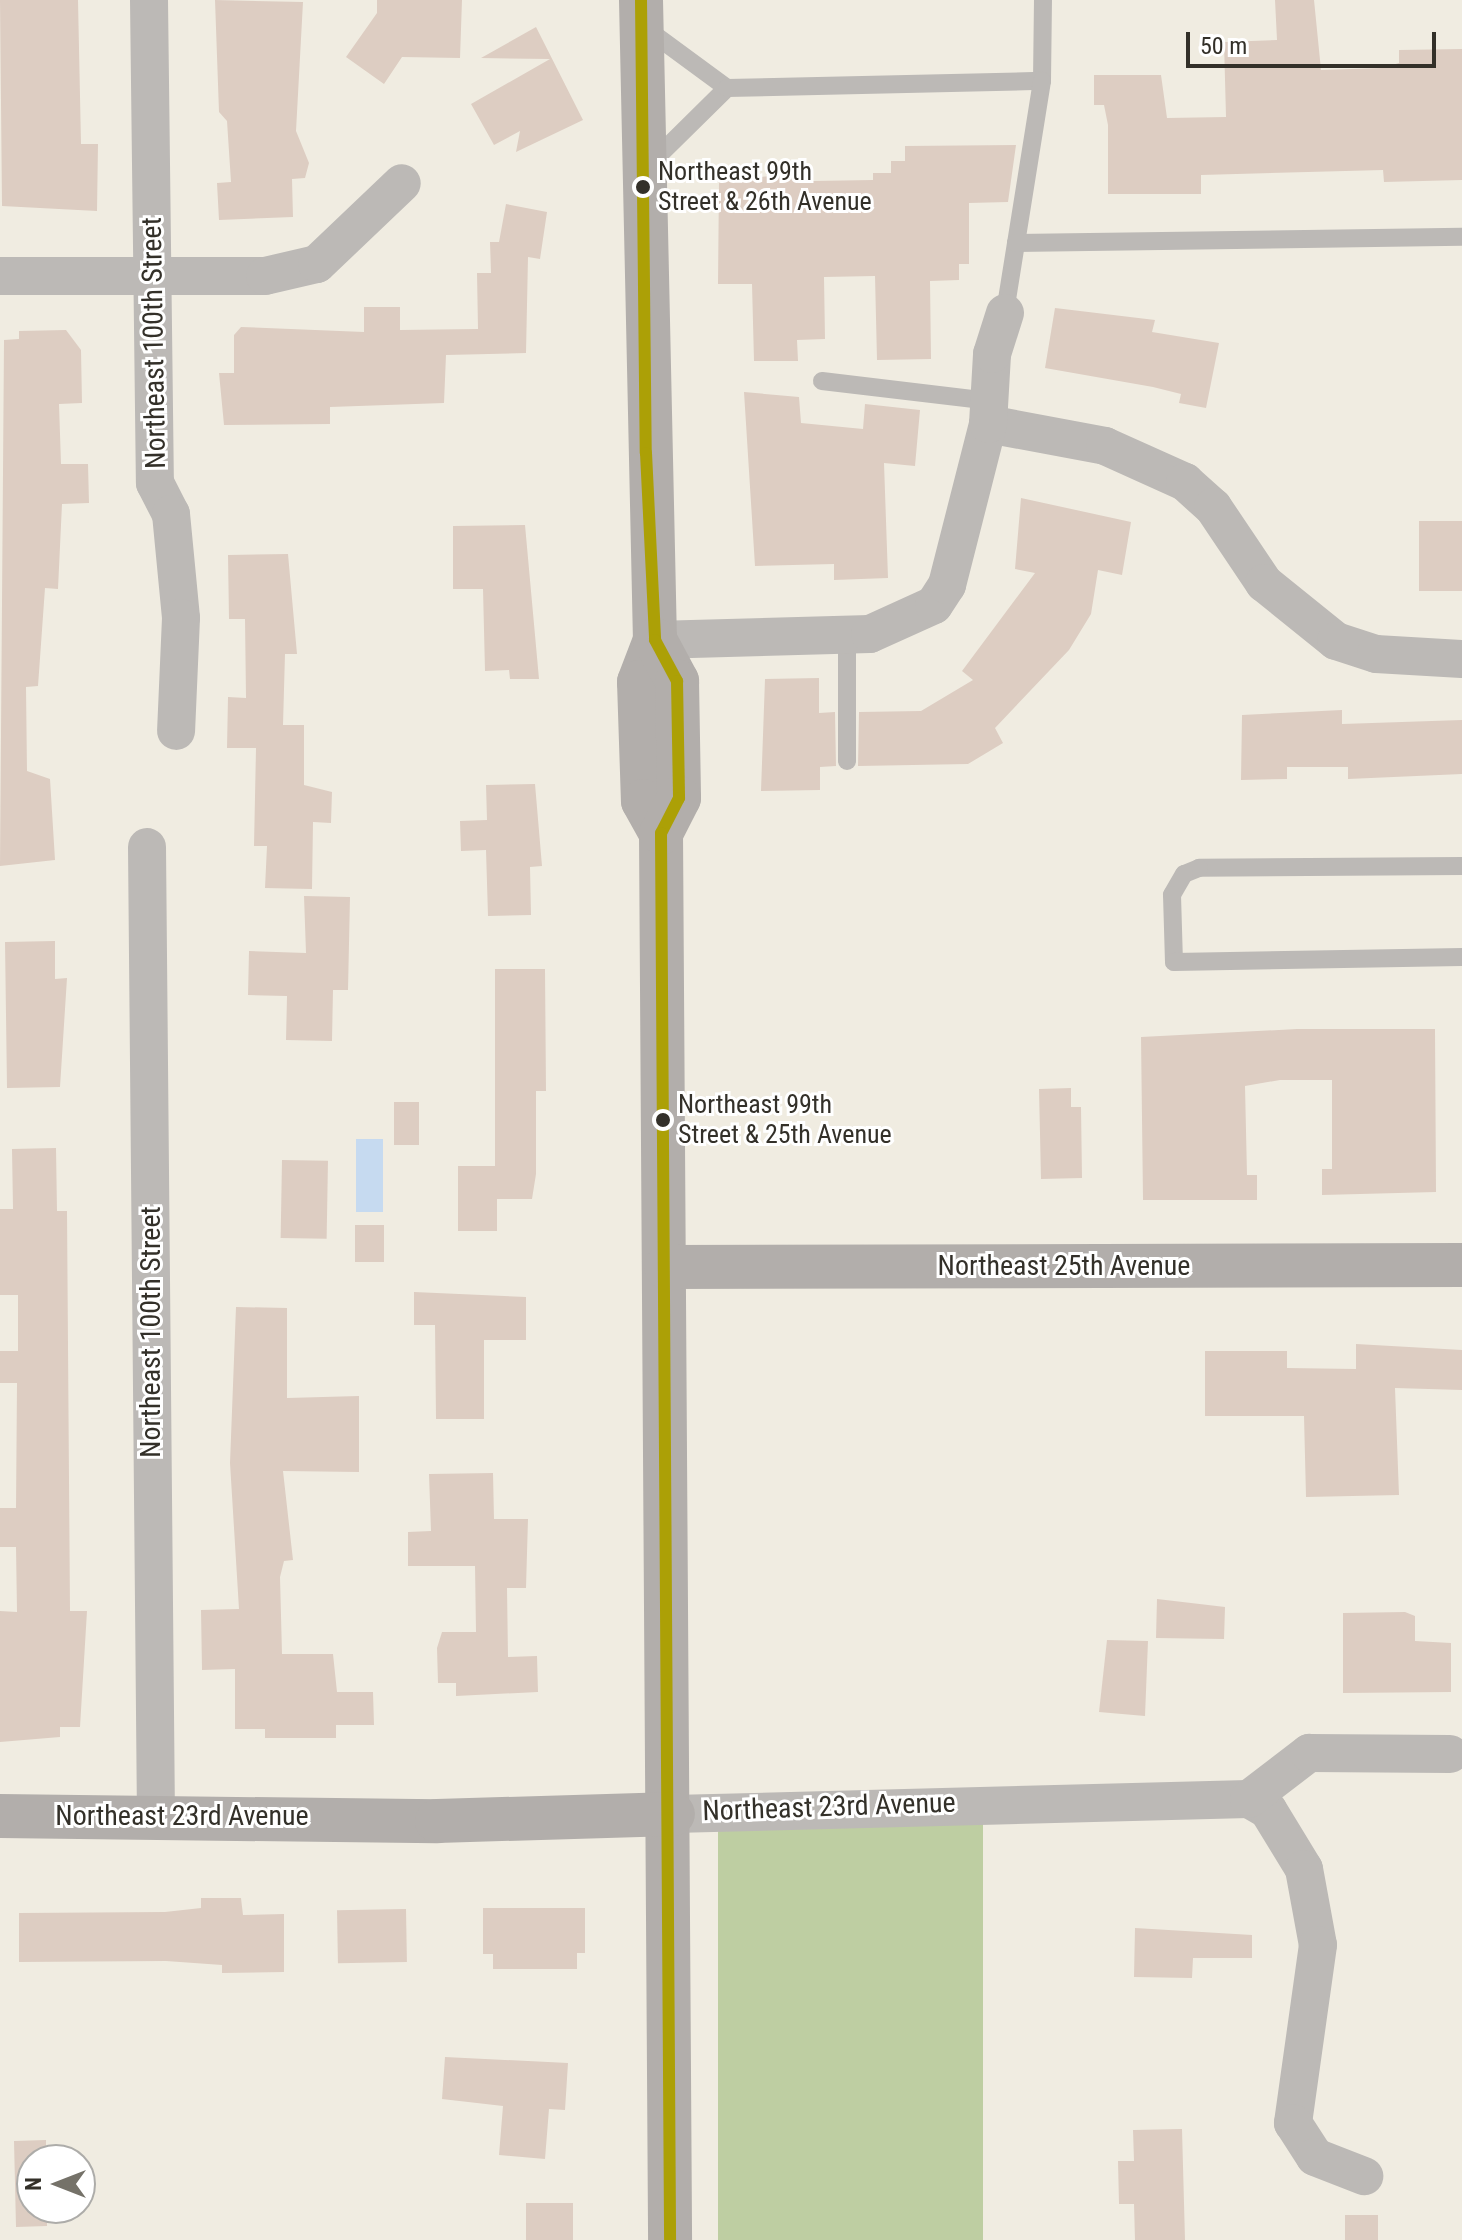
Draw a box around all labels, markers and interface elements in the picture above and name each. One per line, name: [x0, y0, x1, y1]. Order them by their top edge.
scale bar: [1190, 16, 1440, 66]
text: 50 m: [1200, 32, 1247, 60]
place label: Northeast 99th Street & 26th Avenue: [658, 156, 872, 218]
marker: Northeast 99th Street & 26th Avenue: [635, 179, 651, 195]
street label: Northeast 100th Street: [135, 217, 173, 469]
place label: Northeast 99th Street & 25th Avenue: [678, 1089, 892, 1150]
marker: Northeast 99th Street & 25th Avenue: [655, 1112, 671, 1128]
street label: Northeast 100th Street: [134, 1206, 168, 1458]
street label: Northeast 25th Avenue: [938, 1249, 1190, 1283]
street label: Northeast 23rd Avenue: [702, 1786, 956, 1828]
street label: Northeast 23rd Avenue: [55, 1799, 309, 1833]
north arrow: [16, 2144, 96, 2224]
text: N: [21, 2177, 46, 2191]

